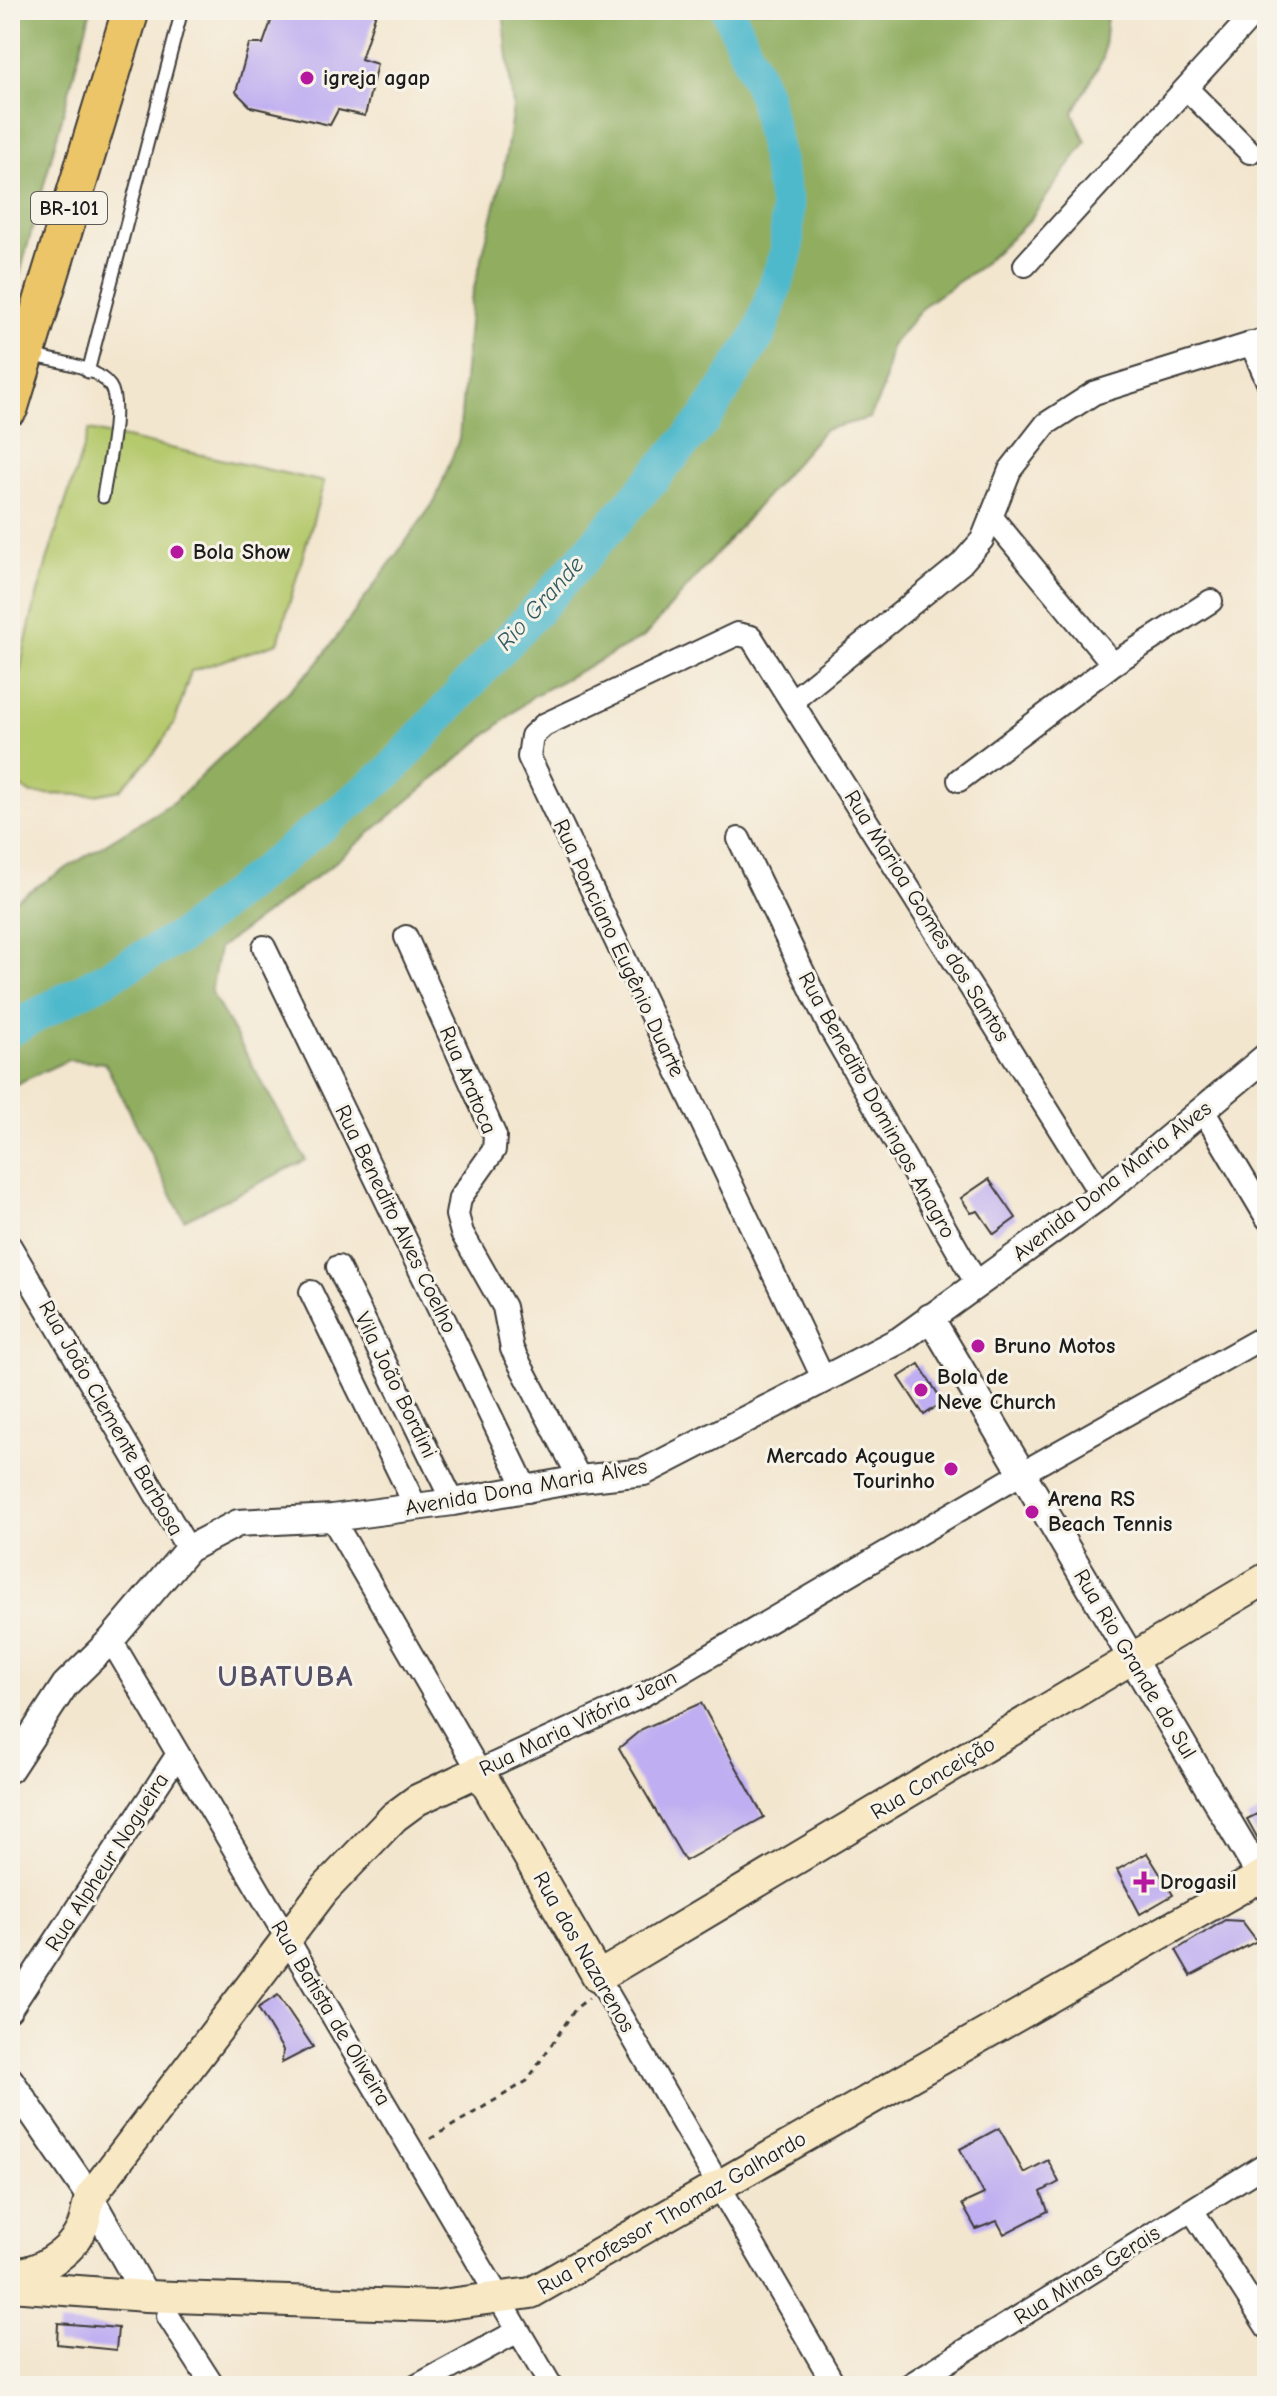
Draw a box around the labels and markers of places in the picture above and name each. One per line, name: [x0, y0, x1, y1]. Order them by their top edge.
place label: igreja agap: [323, 65, 430, 91]
marker: igreja agap: [298, 69, 316, 87]
place label: Bola Show: [193, 539, 291, 565]
marker: Bola Show: [168, 543, 186, 561]
place label: Bruno Motos: [994, 1333, 1115, 1359]
marker: Bruno Motos: [969, 1337, 987, 1355]
place label: Bola de Neve Church: [937, 1364, 1056, 1415]
marker: Bola de Neve Church: [912, 1381, 930, 1399]
place label: Mercado Açougue Tourinho: [767, 1443, 935, 1494]
marker: Mercado Açougue Tourinho: [942, 1460, 960, 1478]
place label: Arena RS Beach Tennis: [1048, 1486, 1172, 1537]
marker: Arena RS Beach Tennis: [1023, 1503, 1041, 1521]
place label: Drogasil: [1160, 1869, 1237, 1895]
marker: Drogasil: [1135, 1873, 1153, 1891]

